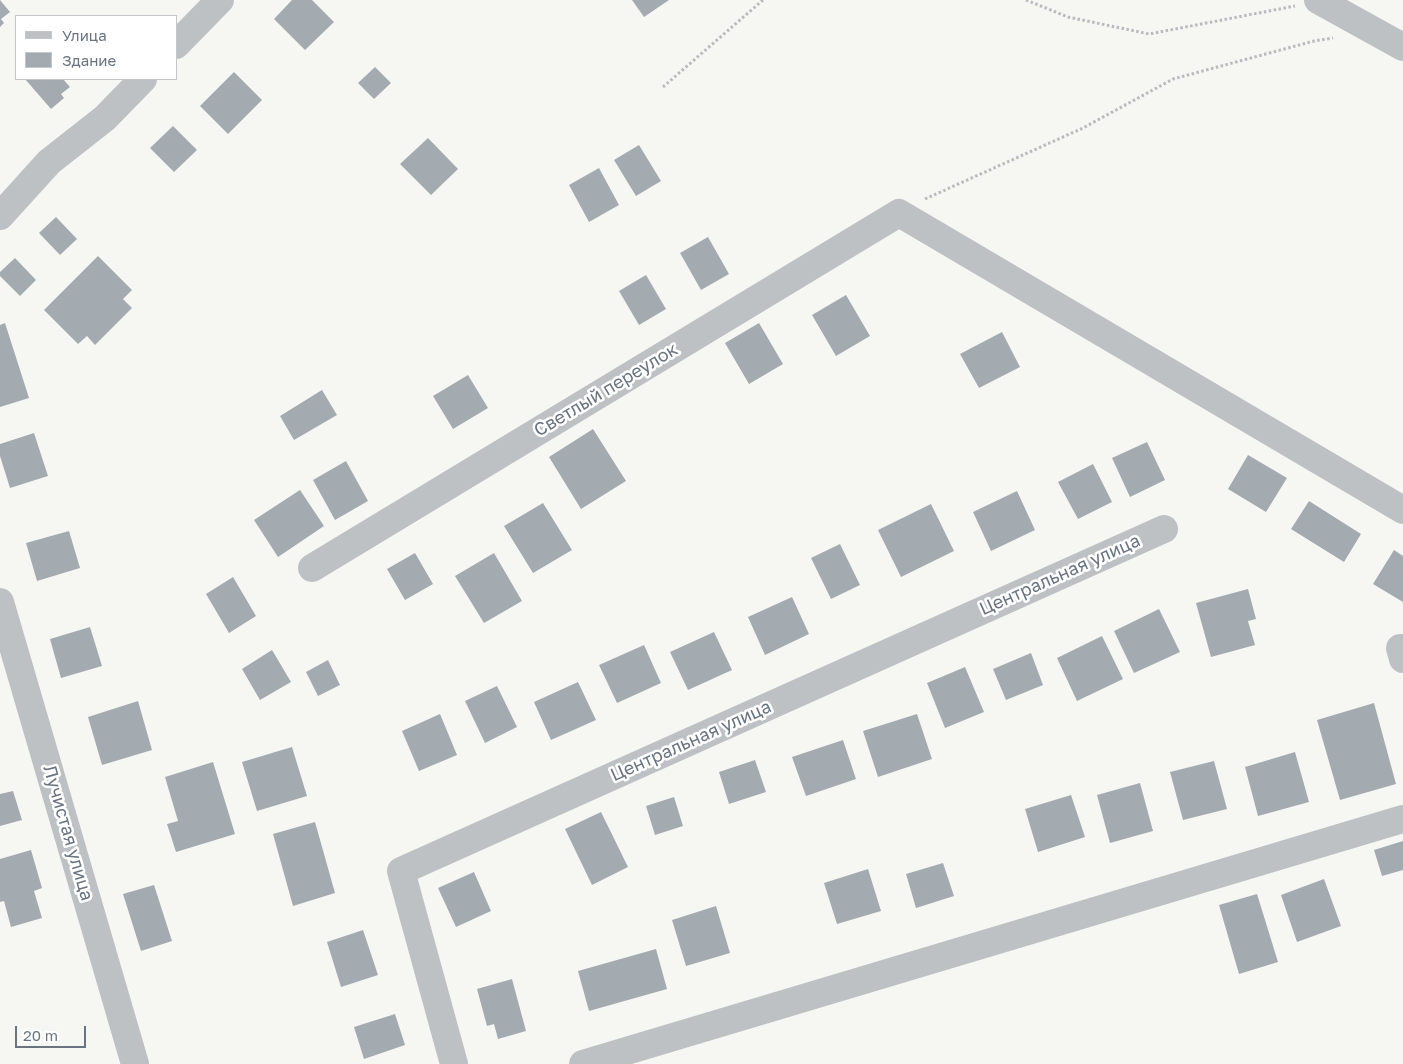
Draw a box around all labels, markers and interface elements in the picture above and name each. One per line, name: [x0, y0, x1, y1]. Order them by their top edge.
legend: [15, 15, 178, 80]
text: Улица: [62, 26, 107, 44]
text: Здание: [62, 51, 116, 69]
street label: Светлый переулок: [530, 339, 682, 441]
street label: Центральная улица: [976, 530, 1144, 620]
street label: Центральная улица: [607, 696, 775, 786]
street label: Лучистая улица: [38, 763, 98, 903]
scale bar: [18, 1016, 89, 1048]
text: 20 m: [23, 1026, 58, 1044]

